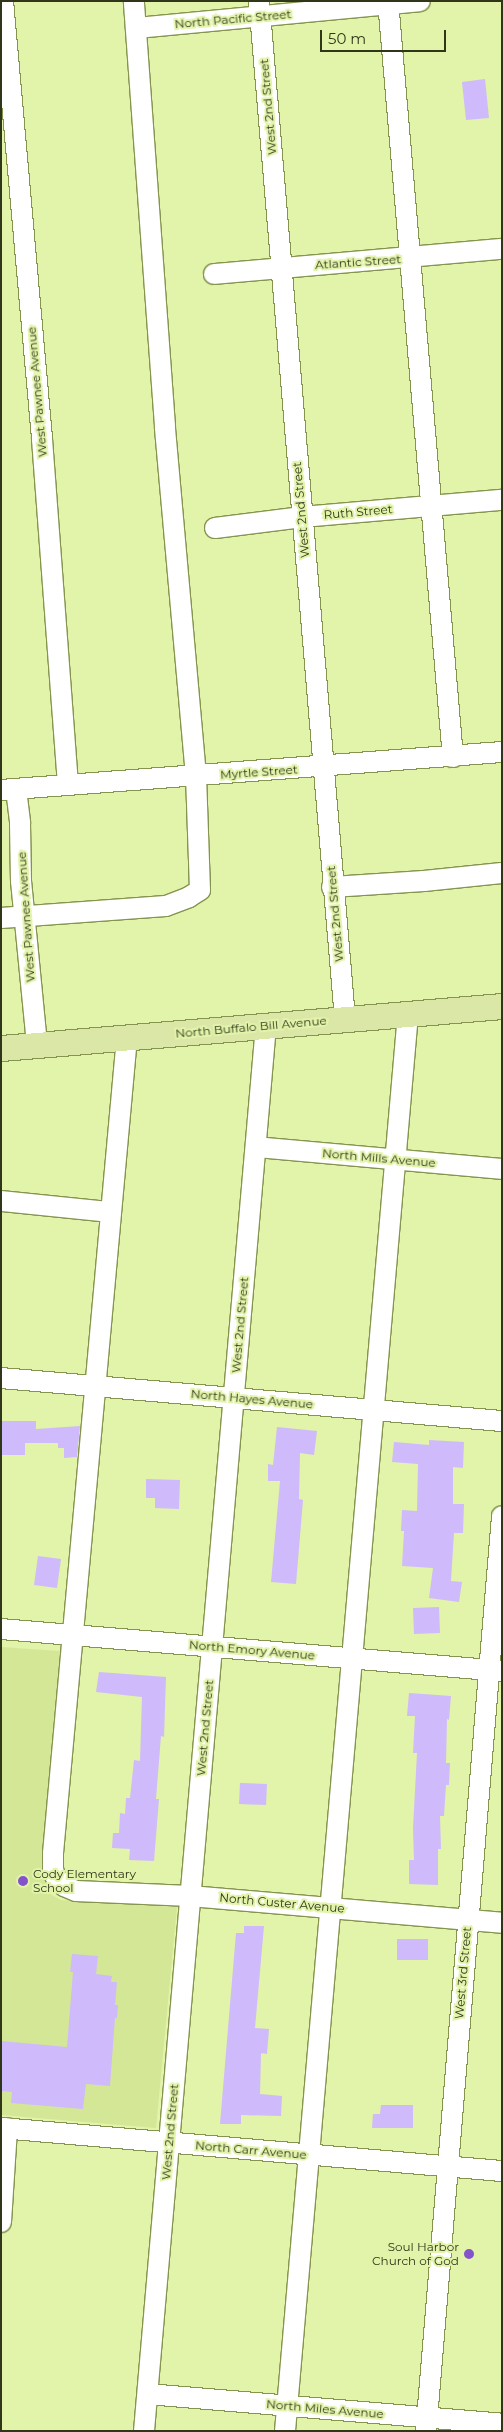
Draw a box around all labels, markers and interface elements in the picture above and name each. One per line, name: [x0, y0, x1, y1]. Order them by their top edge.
street label: North Pacific Street: [174, 7, 292, 31]
scale bar: [323, 20, 449, 52]
text: 50 m: [328, 29, 366, 48]
street label: West 2nd Street: [257, 58, 279, 156]
street label: Atlantic Street: [315, 252, 401, 272]
street label: West Pawnee Avenue: [24, 326, 50, 458]
street label: West 2nd Street: [290, 461, 312, 559]
street label: Ruth Street: [323, 502, 393, 522]
street label: Myrtle Street: [220, 762, 298, 782]
street label: West Pawnee Avenue: [14, 851, 38, 983]
street label: West 2nd Street: [324, 865, 346, 963]
street label: North Buffalo Bill Avenue: [175, 1013, 327, 1041]
street label: North Mills Avenue: [322, 1146, 436, 1170]
street label: West 2nd Street: [229, 1276, 251, 1374]
street label: North Hayes Avenue: [190, 1386, 314, 1412]
street label: North Emory Avenue: [188, 1637, 316, 1663]
street label: West 2nd Street: [194, 1679, 216, 1777]
place label: Cody Elementary School: [33, 1867, 136, 1895]
marker: Cody Elementary School: [17, 1875, 29, 1887]
street label: North Custer Avenue: [219, 1890, 345, 1916]
street label: West 3rd Street: [452, 1926, 474, 2020]
street label: West 2nd Street: [159, 2083, 181, 2181]
street label: North Carr Avenue: [195, 2138, 307, 2162]
place label: Soul Harbor Church of God: [372, 2240, 459, 2268]
marker: Soul Harbor Church of God: [463, 2248, 475, 2260]
street label: North Miles Avenue: [266, 2397, 384, 2421]

